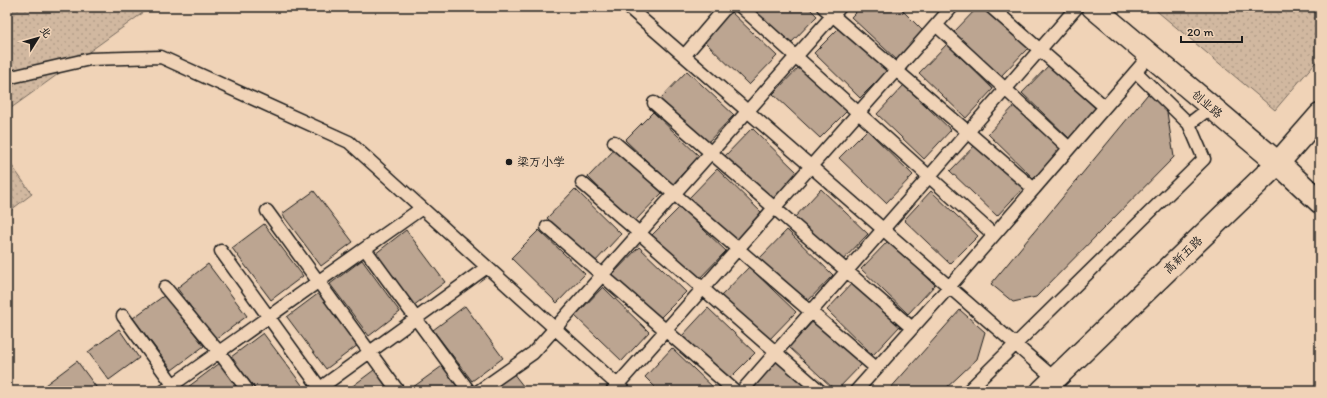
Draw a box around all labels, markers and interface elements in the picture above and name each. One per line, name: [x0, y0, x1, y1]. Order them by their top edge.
north arrow: [18, 18, 58, 58]
scale bar: [1181, 18, 1242, 44]
text: 北: [37, 24, 54, 41]
text: 20 m: [1187, 25, 1214, 39]
street label: 创业路: [1189, 87, 1225, 121]
place label: 梁万小学: [517, 155, 565, 169]
marker: 梁万小学: [504, 157, 514, 167]
street label: 高新五路: [1161, 233, 1205, 277]

